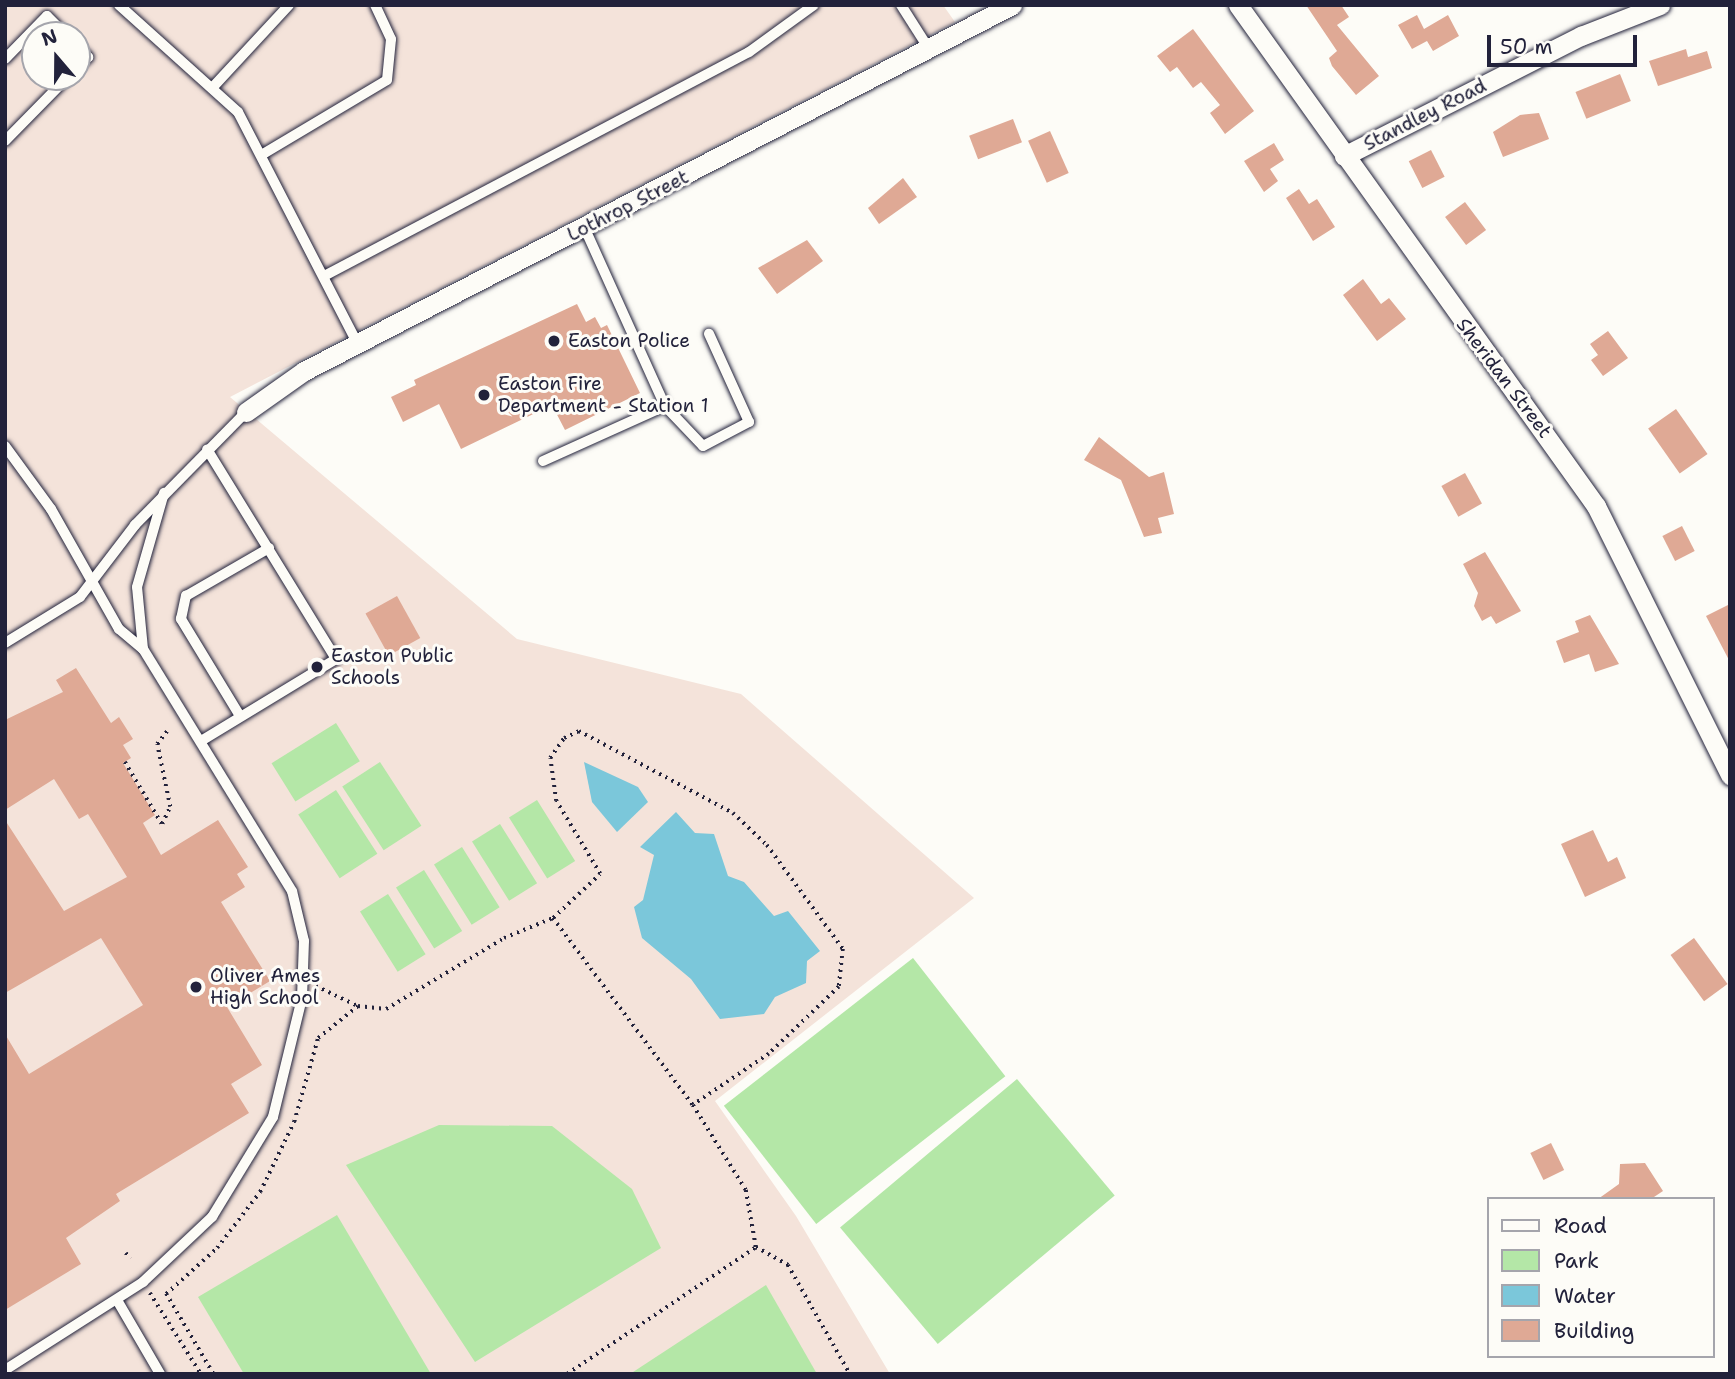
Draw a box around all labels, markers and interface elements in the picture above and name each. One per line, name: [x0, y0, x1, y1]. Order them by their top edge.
north arrow: [21, 21, 91, 91]
scale bar: [1490, 21, 1640, 65]
text: N: [38, 23, 61, 52]
text: 50 m: [1500, 33, 1553, 61]
street label: Standley Road: [1360, 74, 1490, 156]
street label: Lothrop Street: [563, 166, 693, 246]
street label: Sheridan Street: [1452, 314, 1556, 442]
place label: Easton Police: [568, 330, 690, 352]
marker: Easton Police: [546, 333, 562, 349]
place label: Easton Fire Department - Station 1: [498, 373, 709, 417]
marker: Easton Fire Department - Station 1: [476, 387, 492, 403]
place label: Easton Public Schools: [331, 645, 454, 689]
marker: Easton Public Schools: [309, 659, 325, 675]
place label: Oliver Ames High School: [210, 965, 320, 1009]
marker: Oliver Ames High School: [188, 979, 204, 995]
legend: [1486, 1197, 1714, 1358]
text: Road: [1554, 1212, 1607, 1240]
text: Park: [1554, 1247, 1599, 1275]
text: Water: [1554, 1282, 1616, 1310]
text: Building: [1554, 1317, 1634, 1345]

